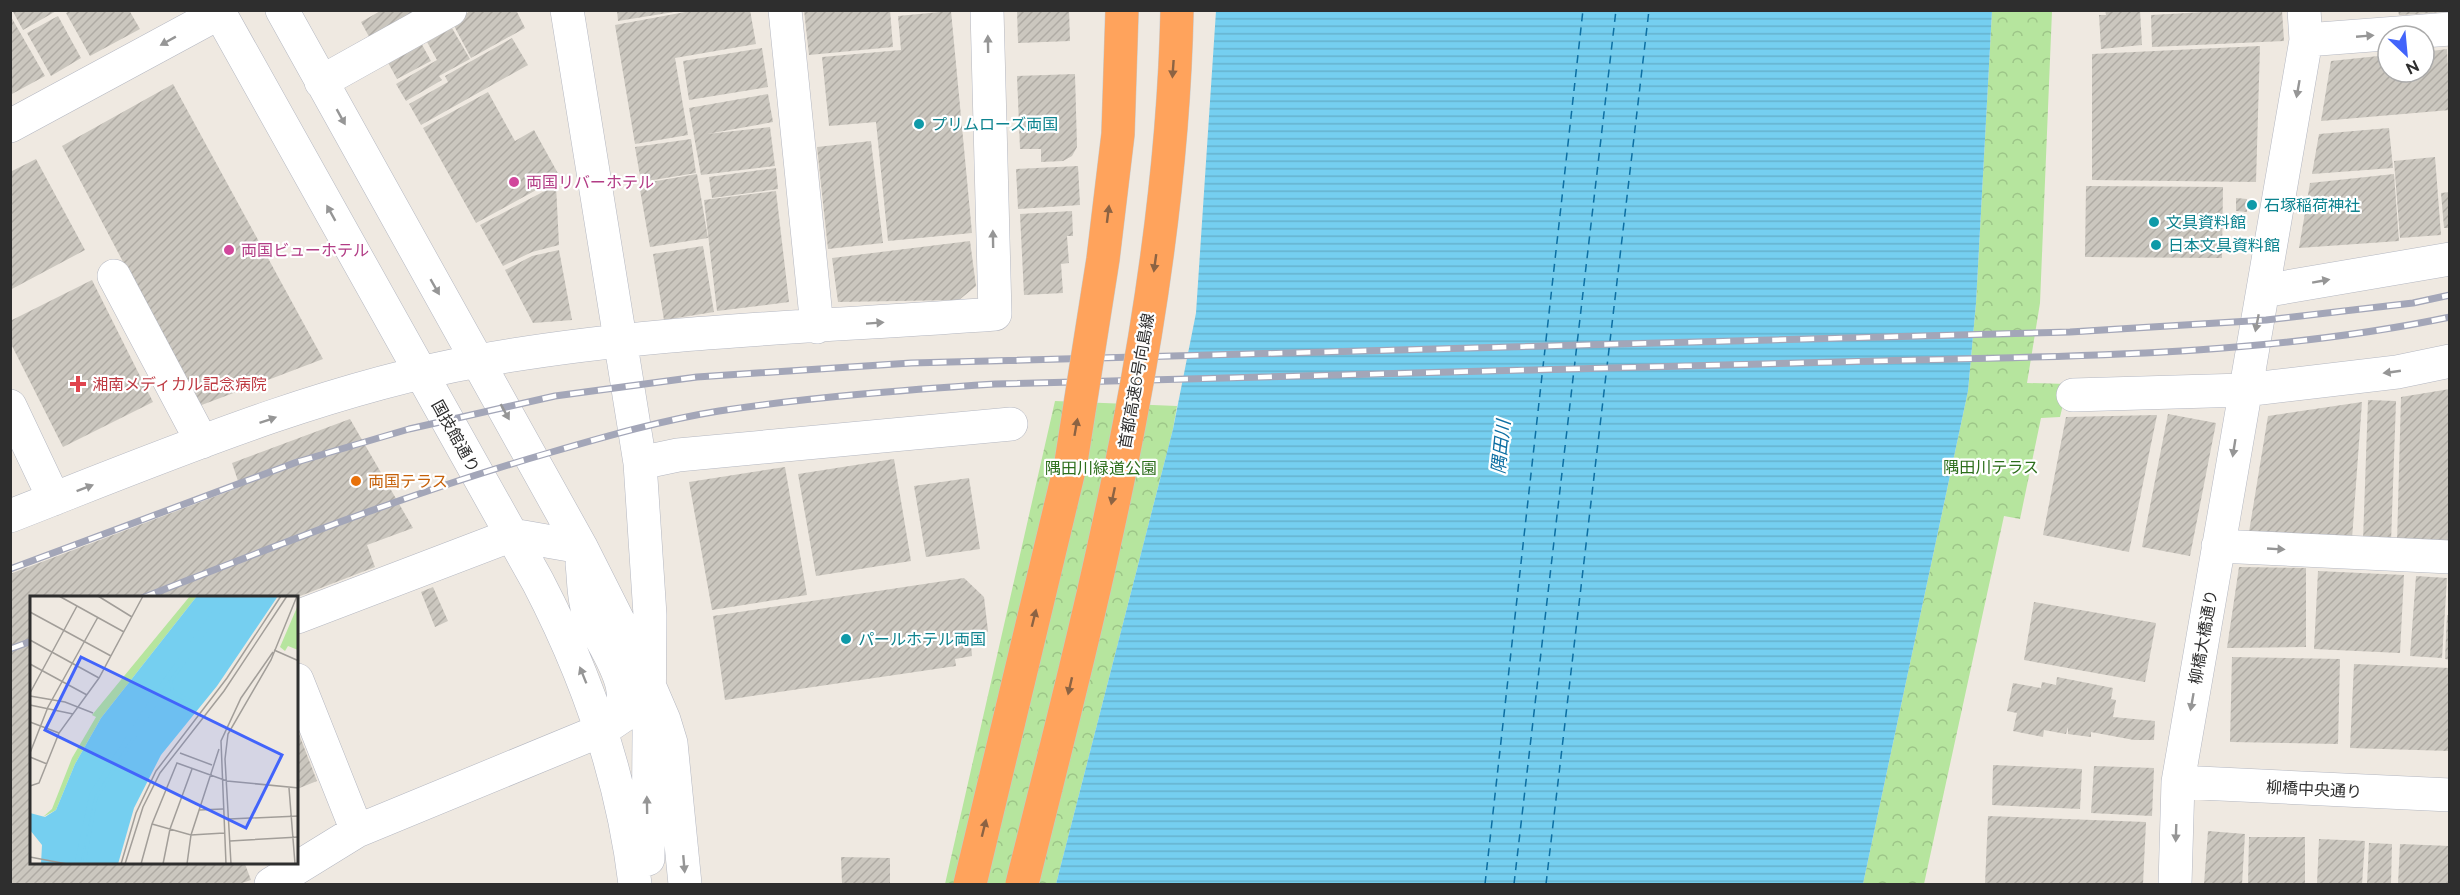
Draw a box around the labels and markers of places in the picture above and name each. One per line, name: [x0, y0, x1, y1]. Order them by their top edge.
place label: プリムローズ両国: [931, 115, 1058, 134]
marker: プリムローズ両国: [912, 117, 926, 131]
place label: 両国リバーホテル: [526, 173, 654, 192]
marker: 両国リバーホテル: [507, 175, 521, 189]
place label: 石塚稲荷神社: [2264, 196, 2360, 215]
marker: 石塚稲荷神社: [2245, 198, 2259, 212]
place label: 文具資料館: [2166, 213, 2246, 232]
marker: 文具資料館: [2147, 215, 2161, 229]
place label: 日本文具資料館: [2168, 236, 2280, 255]
marker: 日本文具資料館: [2149, 238, 2163, 252]
place label: 両国ビューホテル: [241, 241, 369, 260]
marker: 両国ビューホテル: [222, 243, 236, 257]
marker: 湘南メディカル記念病院: [69, 375, 87, 393]
place label: 湘南メディカル記念病院: [92, 375, 267, 394]
place label: 両国テラス: [368, 472, 448, 491]
marker: 両国テラス: [349, 474, 363, 488]
place label: パールホテル両国: [858, 630, 986, 649]
marker: パールホテル両国: [839, 632, 853, 646]

